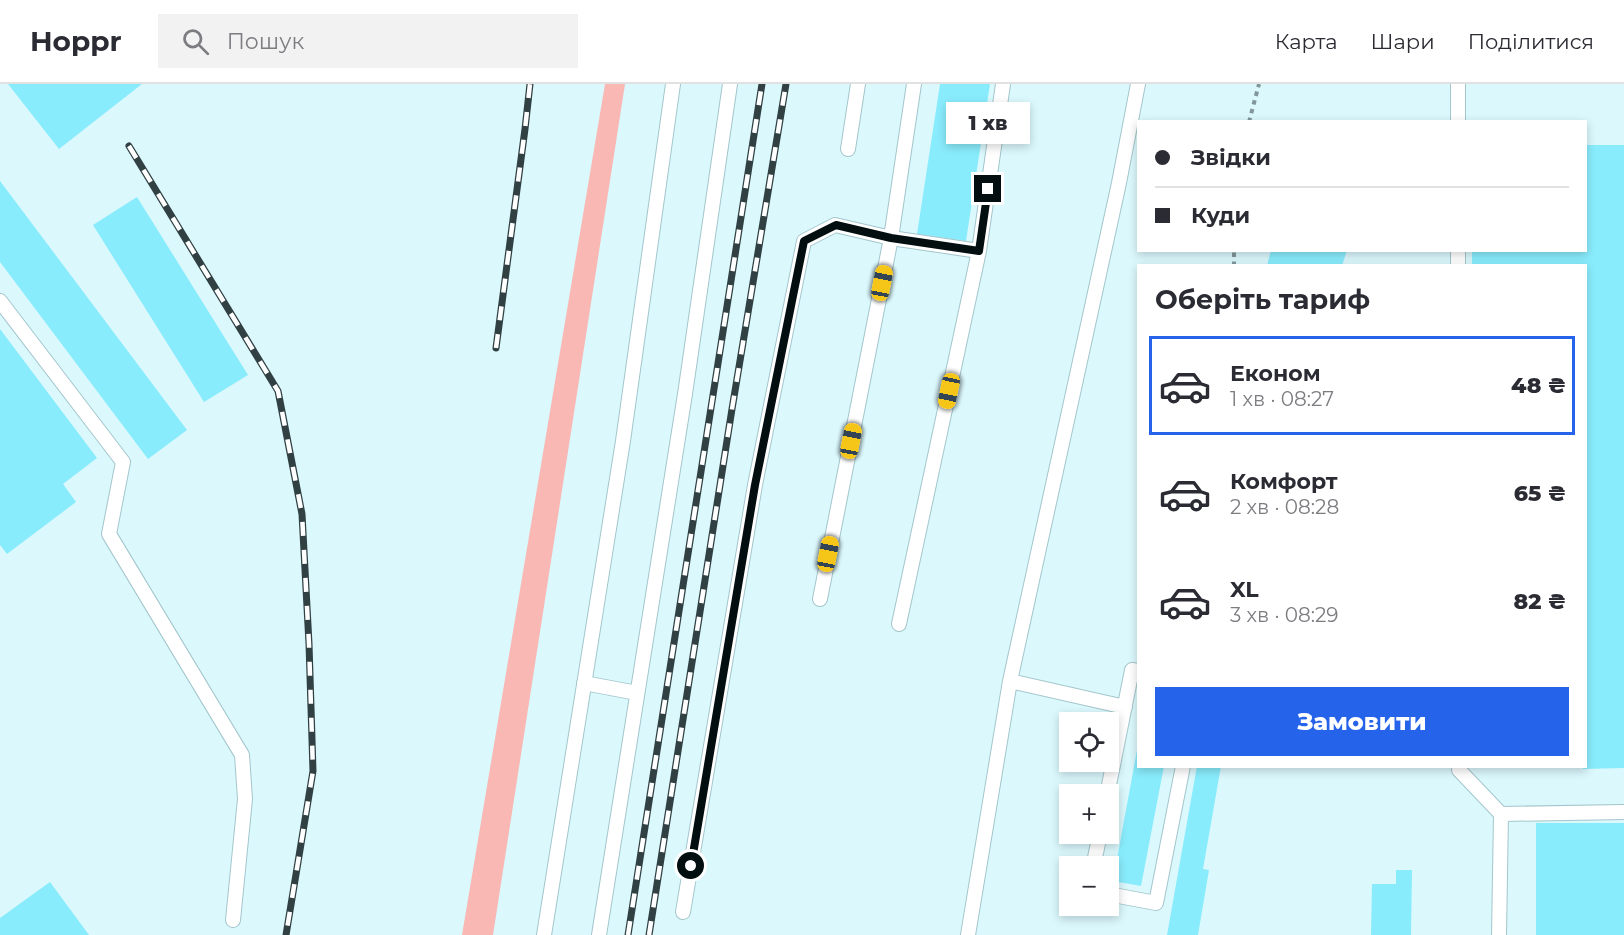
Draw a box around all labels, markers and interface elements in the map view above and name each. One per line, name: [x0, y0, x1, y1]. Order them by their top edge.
search box: [158, 14, 578, 68]
text: Hoppr: [30, 24, 122, 58]
icon: search: [179, 25, 212, 58]
text: Пошук: [227, 28, 304, 55]
text: Карта: [1275, 29, 1338, 54]
text: Шари: [1371, 29, 1435, 54]
text: Поділитися: [1468, 29, 1594, 54]
callout: 1 хв: [946, 102, 1030, 144]
text: 1 хв: [969, 111, 1007, 135]
text: Звідки: [1191, 144, 1271, 171]
route end: [974, 175, 1001, 202]
text: Куди: [1191, 202, 1250, 229]
car: [870, 264, 894, 302]
text: Оберіть тариф: [1155, 283, 1370, 316]
icon: car: [1158, 359, 1212, 413]
text: Економ: [1230, 360, 1321, 387]
car: [936, 372, 962, 410]
text: 48 ₴: [1511, 372, 1566, 399]
text: 1 хв · 08:27: [1230, 387, 1334, 411]
car: [839, 422, 863, 460]
icon: car: [1158, 467, 1212, 521]
text: Комфорт: [1230, 468, 1338, 495]
text: 65 ₴: [1514, 480, 1566, 507]
text: 2 хв · 08:28: [1230, 495, 1339, 519]
car: [816, 535, 840, 573]
icon: car: [1158, 575, 1212, 629]
text: XL: [1230, 576, 1259, 603]
text: 82 ₴: [1513, 588, 1566, 615]
text: 3 хв · 08:29: [1230, 603, 1339, 627]
button: Замовити: [1155, 687, 1569, 756]
map controls: [1059, 712, 1119, 916]
button: locate: [1059, 712, 1119, 772]
button: +: [1059, 784, 1119, 844]
route start: [677, 852, 704, 879]
button: −: [1059, 856, 1119, 916]

